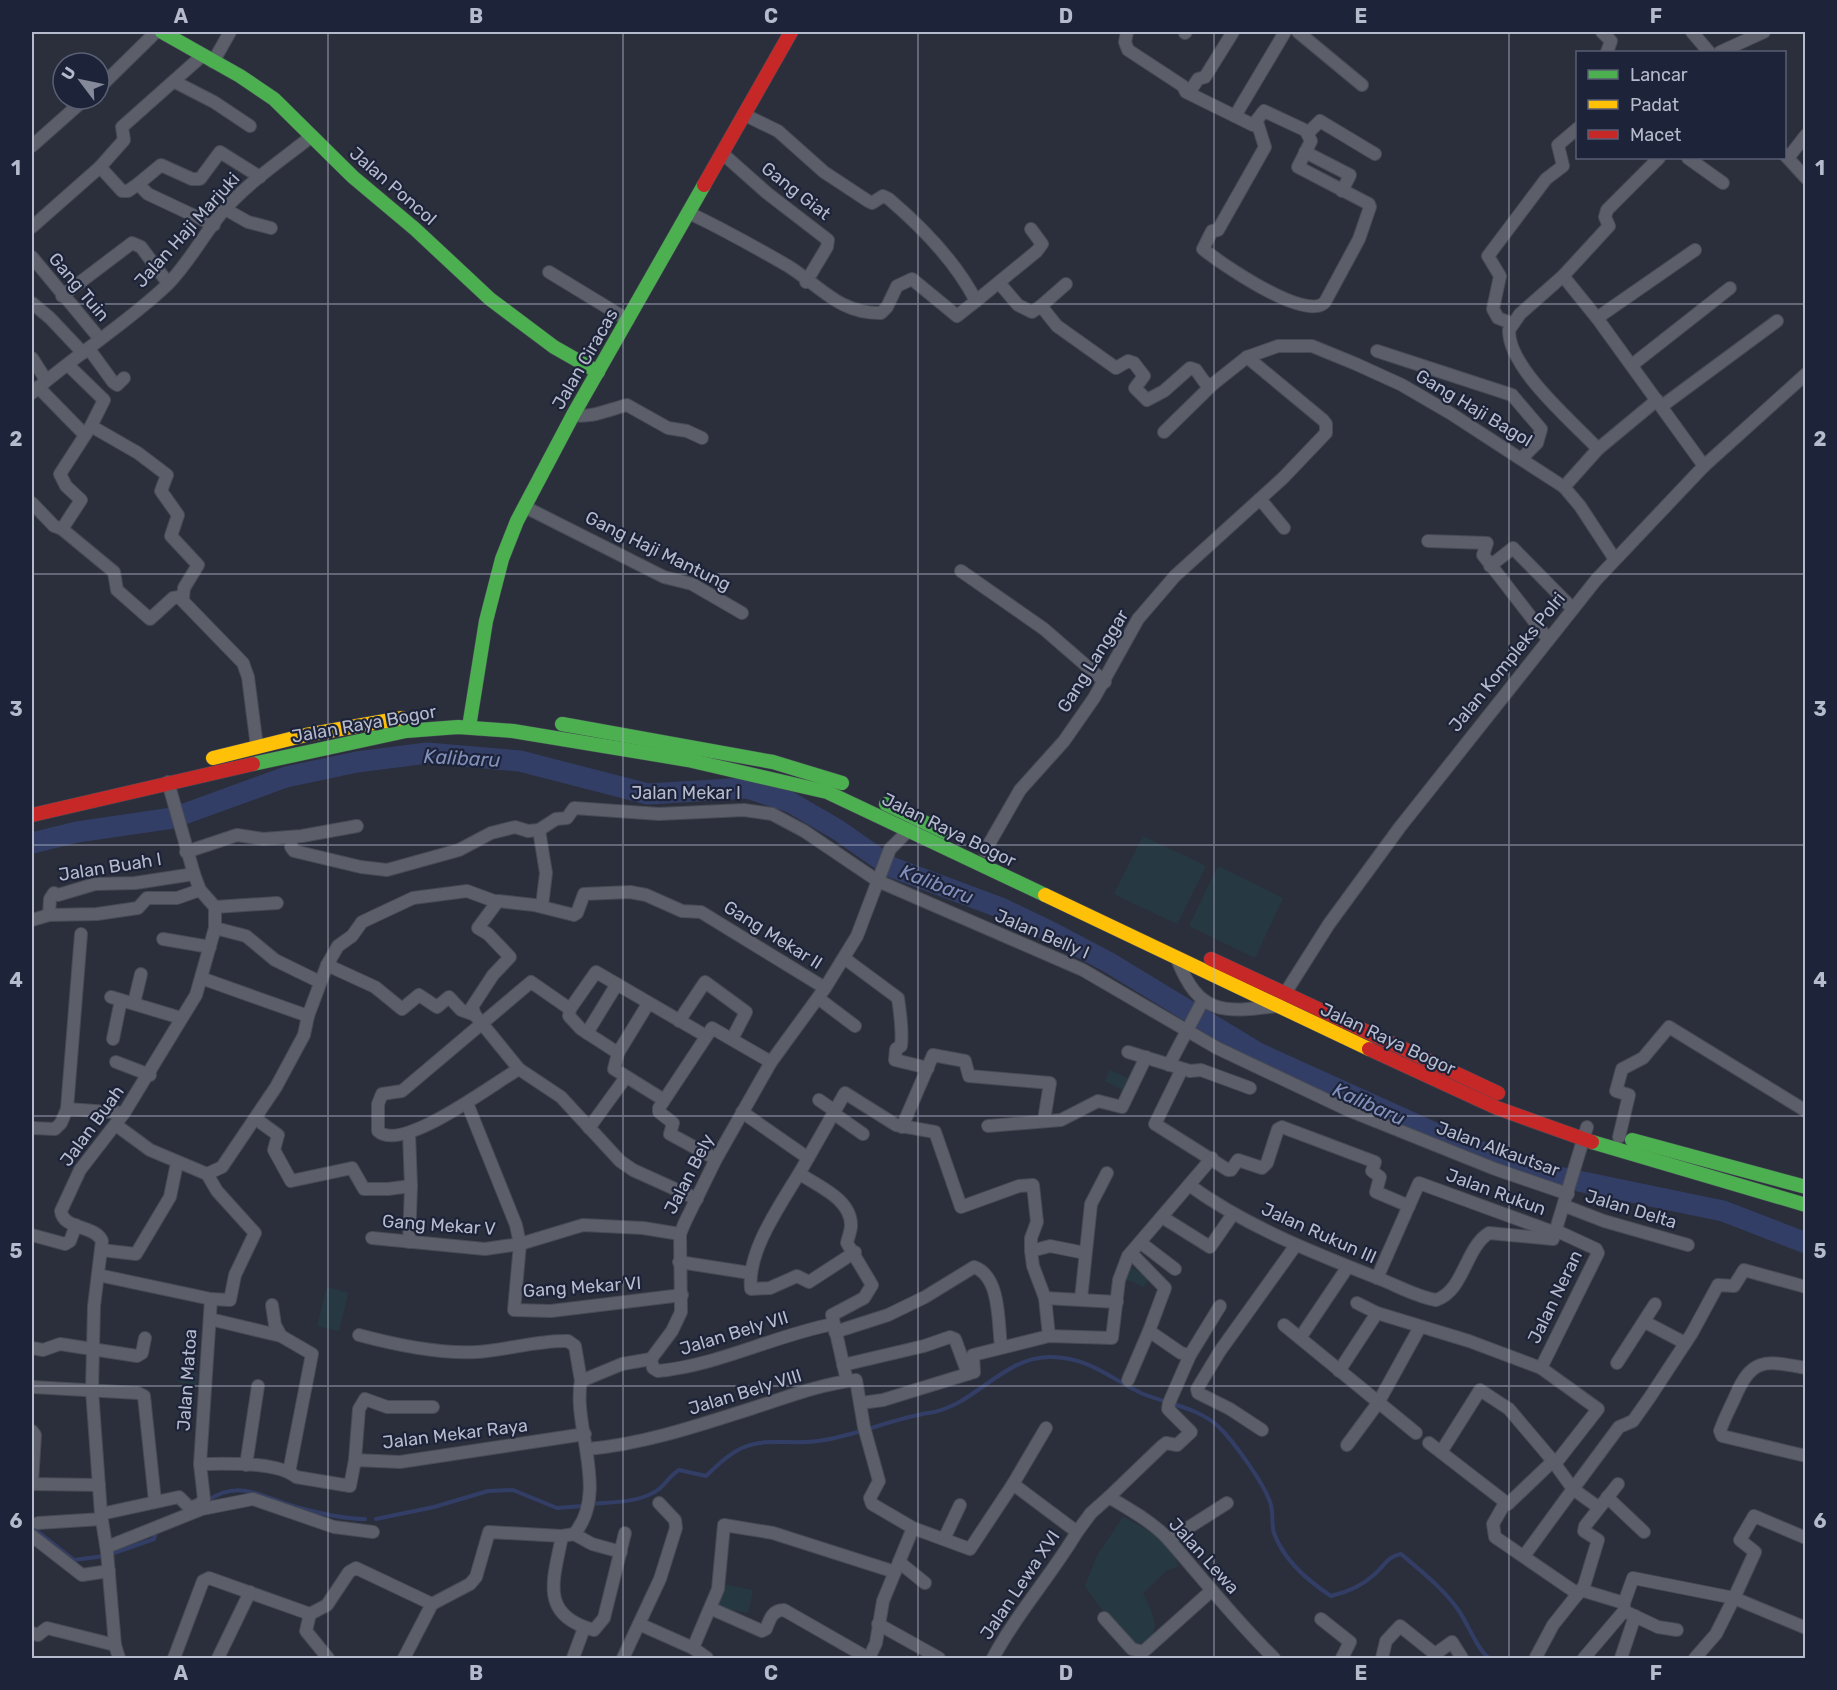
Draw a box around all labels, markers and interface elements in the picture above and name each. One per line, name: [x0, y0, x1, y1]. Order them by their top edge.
text: A: [174, 4, 189, 28]
text: B: [469, 4, 483, 28]
text: C: [764, 4, 778, 28]
text: D: [1059, 4, 1073, 28]
text: E: [1355, 4, 1367, 28]
text: F: [1650, 4, 1662, 28]
north arrow: [51, 51, 111, 111]
legend: [1576, 51, 1786, 159]
text: U: [58, 63, 80, 83]
text: Lancar: [1630, 64, 1688, 86]
text: Padat: [1630, 94, 1679, 116]
text: Macet: [1630, 124, 1681, 146]
street label: Jalan Poncol: [345, 142, 441, 230]
text: 1: [11, 156, 21, 180]
text: 1: [1815, 156, 1825, 180]
street label: Gang Giat: [757, 157, 835, 225]
street label: Jalan Haji Marjuki: [130, 168, 244, 292]
street label: Gang Tuin: [44, 248, 114, 326]
street label: Jalan Ciracas: [547, 305, 623, 413]
street label: Gang Haji Bagol: [1412, 365, 1536, 451]
text: 2: [10, 427, 23, 451]
text: 2: [1814, 427, 1827, 451]
street label: Gang Haji Mantung: [582, 506, 734, 596]
street label: Jalan Kompleks Polri: [1444, 588, 1570, 736]
street label: Gang Langgar: [1053, 605, 1134, 717]
text: 3: [9, 697, 23, 721]
text: 3: [1813, 697, 1827, 721]
street label: Jalan Raya Bogor: [290, 700, 438, 748]
water label: Kalibaru: [423, 744, 501, 772]
street label: Jalan Mekar I: [631, 782, 741, 804]
street label: Jalan Raya Bogor: [878, 788, 1020, 872]
street label: Jalan Buah I: [57, 848, 163, 886]
water label: Kalibaru: [897, 859, 977, 909]
street label: Gang Mekar II: [720, 896, 826, 974]
street label: Jalan Belly I: [991, 904, 1093, 964]
text: 4: [9, 968, 23, 992]
text: 4: [1813, 968, 1827, 992]
street label: Jalan Raya Bogor: [1317, 998, 1459, 1080]
water label: Kalibaru: [1329, 1077, 1409, 1131]
street label: Jalan Buah: [55, 1081, 129, 1171]
street label: Jalan Alkautsar: [1433, 1116, 1563, 1182]
street label: Jalan Bely: [659, 1130, 719, 1218]
street label: Jalan Rukun: [1443, 1164, 1549, 1220]
street label: Jalan Delta: [1582, 1185, 1680, 1233]
street label: Jalan Rukun III: [1258, 1198, 1380, 1268]
street label: Gang Mekar V: [381, 1210, 497, 1240]
text: 5: [10, 1239, 23, 1263]
text: 5: [1814, 1239, 1827, 1263]
street label: Jalan Neran: [1523, 1247, 1587, 1347]
street label: Gang Mekar VI: [522, 1272, 642, 1302]
street label: Jalan Bely VII: [677, 1306, 791, 1360]
street label: Jalan Matoa: [172, 1328, 202, 1432]
street label: Jalan Bely VIII: [686, 1364, 804, 1420]
street label: Jalan Mekar Raya: [381, 1414, 529, 1454]
text: 6: [9, 1509, 23, 1533]
text: 6: [1813, 1509, 1827, 1533]
street label: Jalan Lewa: [1164, 1513, 1244, 1599]
street label: Jalan Lewa XVI: [975, 1526, 1065, 1644]
text: A: [174, 1661, 189, 1685]
text: B: [469, 1661, 483, 1685]
text: C: [764, 1661, 778, 1685]
text: D: [1059, 1661, 1073, 1685]
text: E: [1355, 1661, 1367, 1685]
text: F: [1650, 1661, 1662, 1685]

